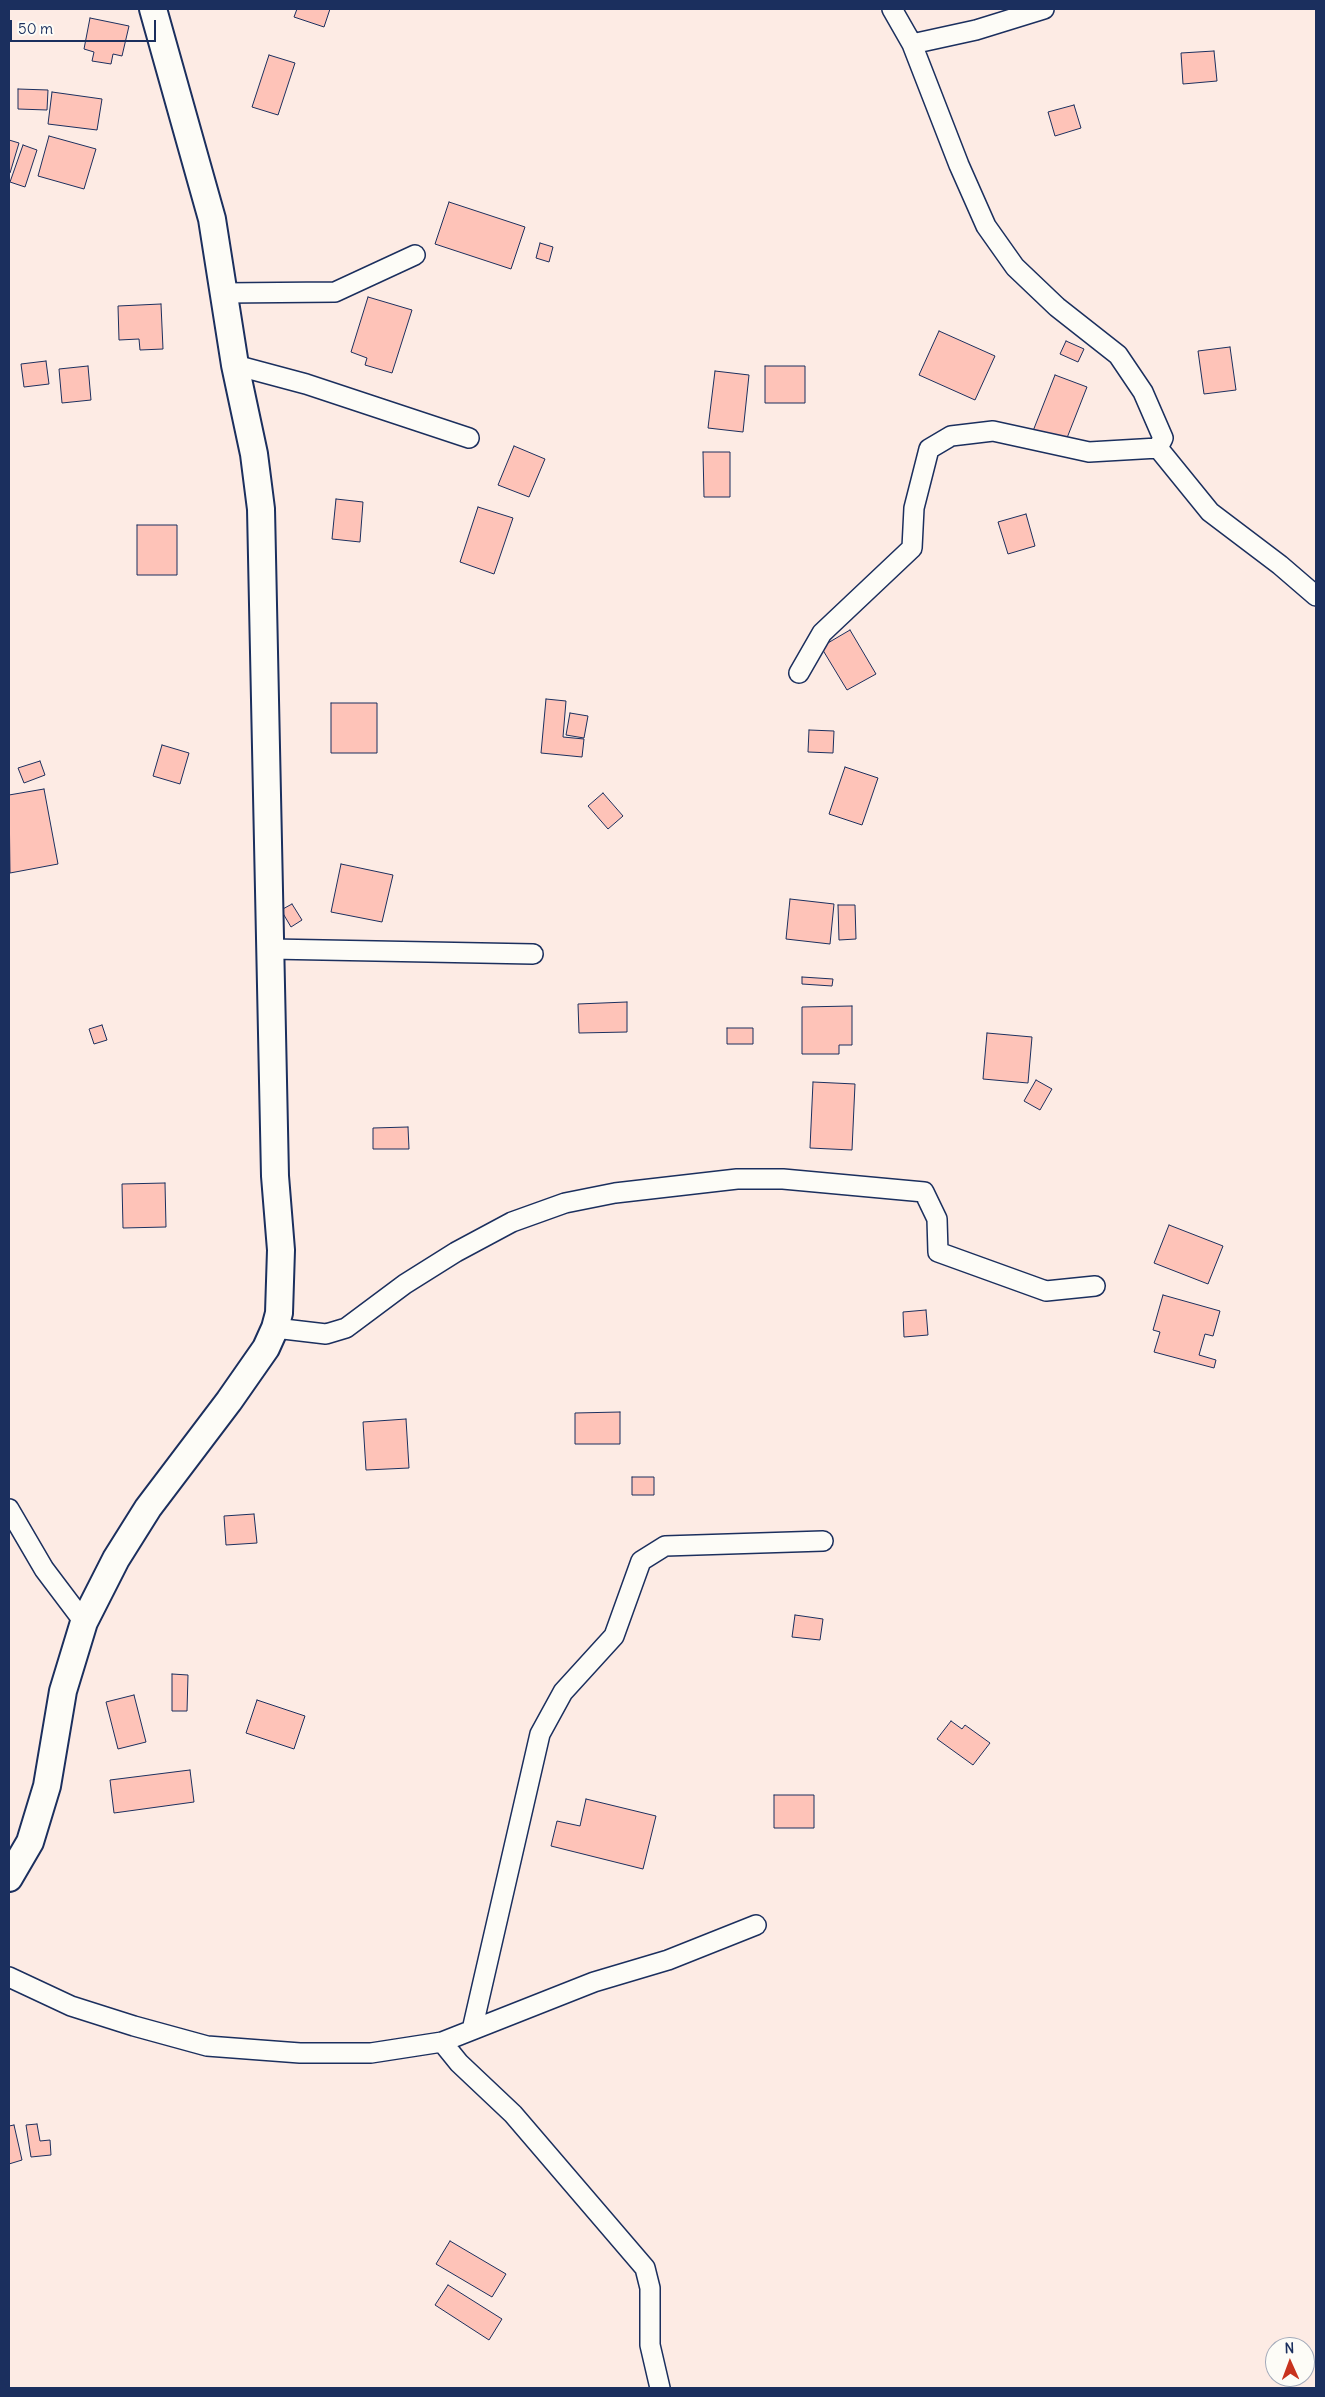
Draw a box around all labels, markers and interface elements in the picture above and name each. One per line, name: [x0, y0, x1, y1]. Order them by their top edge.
scale bar: [12, 10, 159, 42]
text: 50 m: [18, 19, 53, 38]
north arrow: [1265, 2337, 1315, 2387]
text: N: [1284, 2339, 1295, 2357]

